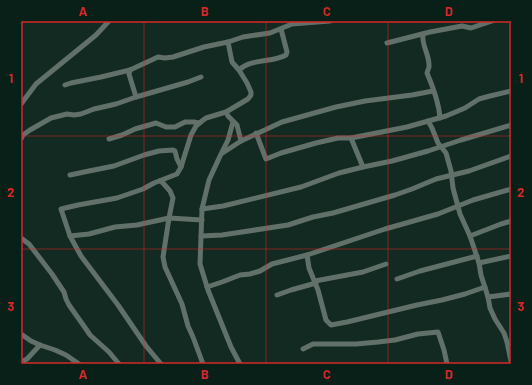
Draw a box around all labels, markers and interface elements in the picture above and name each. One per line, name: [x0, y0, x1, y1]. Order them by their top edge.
text: A: [79, 3, 88, 19]
text: B: [201, 3, 209, 19]
text: C: [323, 3, 331, 19]
text: D: [445, 3, 453, 19]
text: 1: [9, 70, 13, 86]
text: 1: [519, 70, 523, 86]
text: 2: [7, 184, 15, 200]
text: 2: [517, 184, 525, 200]
text: 3: [7, 298, 15, 314]
text: 3: [517, 298, 525, 314]
text: A: [79, 366, 88, 382]
text: B: [201, 366, 209, 382]
text: C: [323, 366, 331, 382]
text: D: [445, 366, 453, 382]

